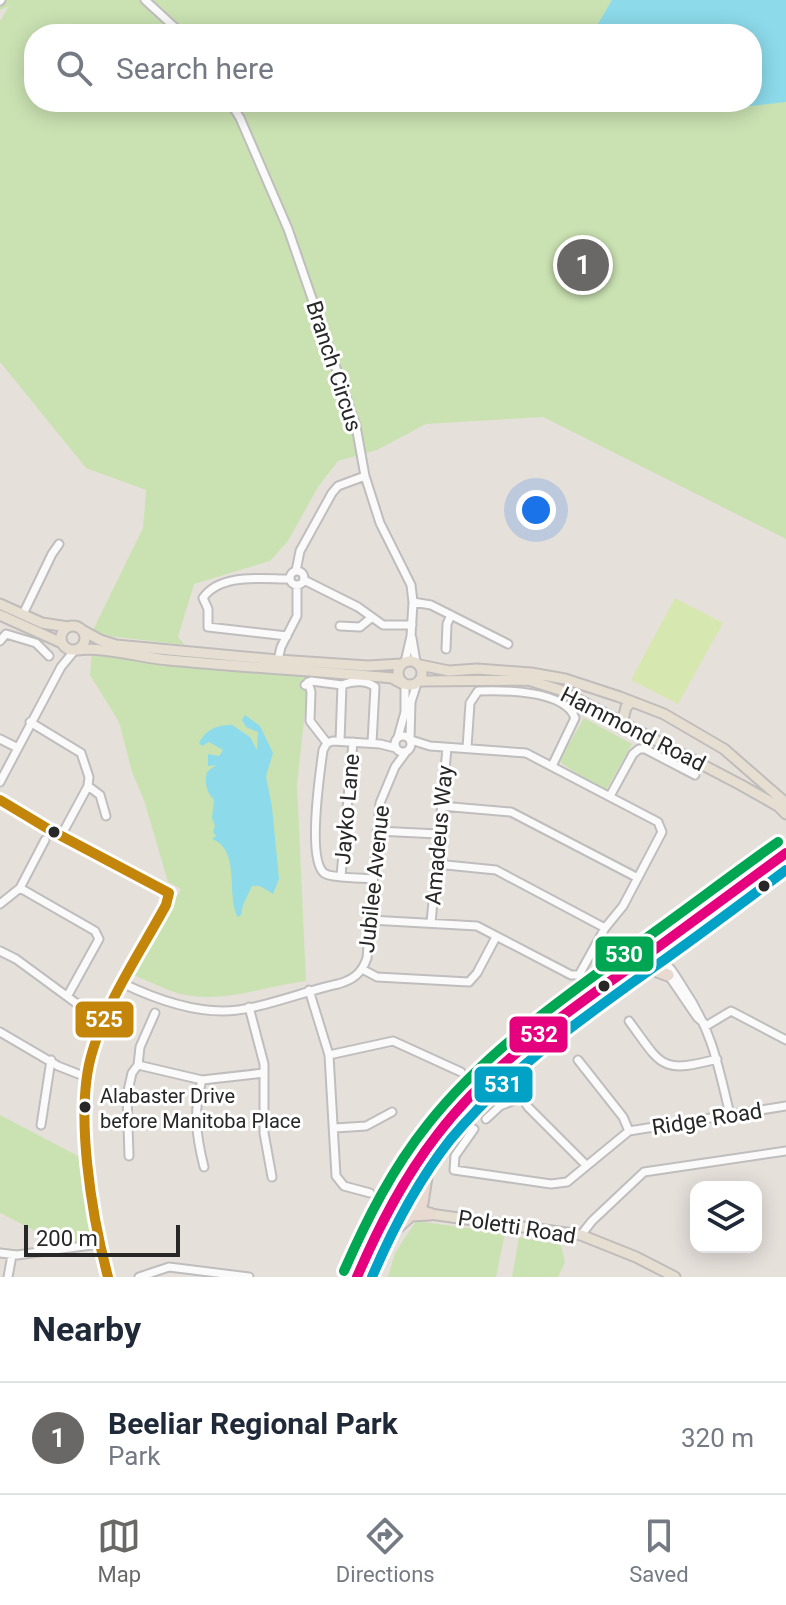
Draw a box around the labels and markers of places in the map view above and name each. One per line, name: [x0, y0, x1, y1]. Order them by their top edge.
pin: 1: [557, 235, 609, 295]
unlabelled marker: [46, 824, 62, 840]
unlabelled marker: [756, 878, 772, 894]
unlabelled marker: [596, 978, 612, 994]
place label: Alabaster Drive before Manitoba Place: [100, 1084, 301, 1133]
marker: Alabaster Drive before Manitoba Place: [77, 1099, 93, 1115]

